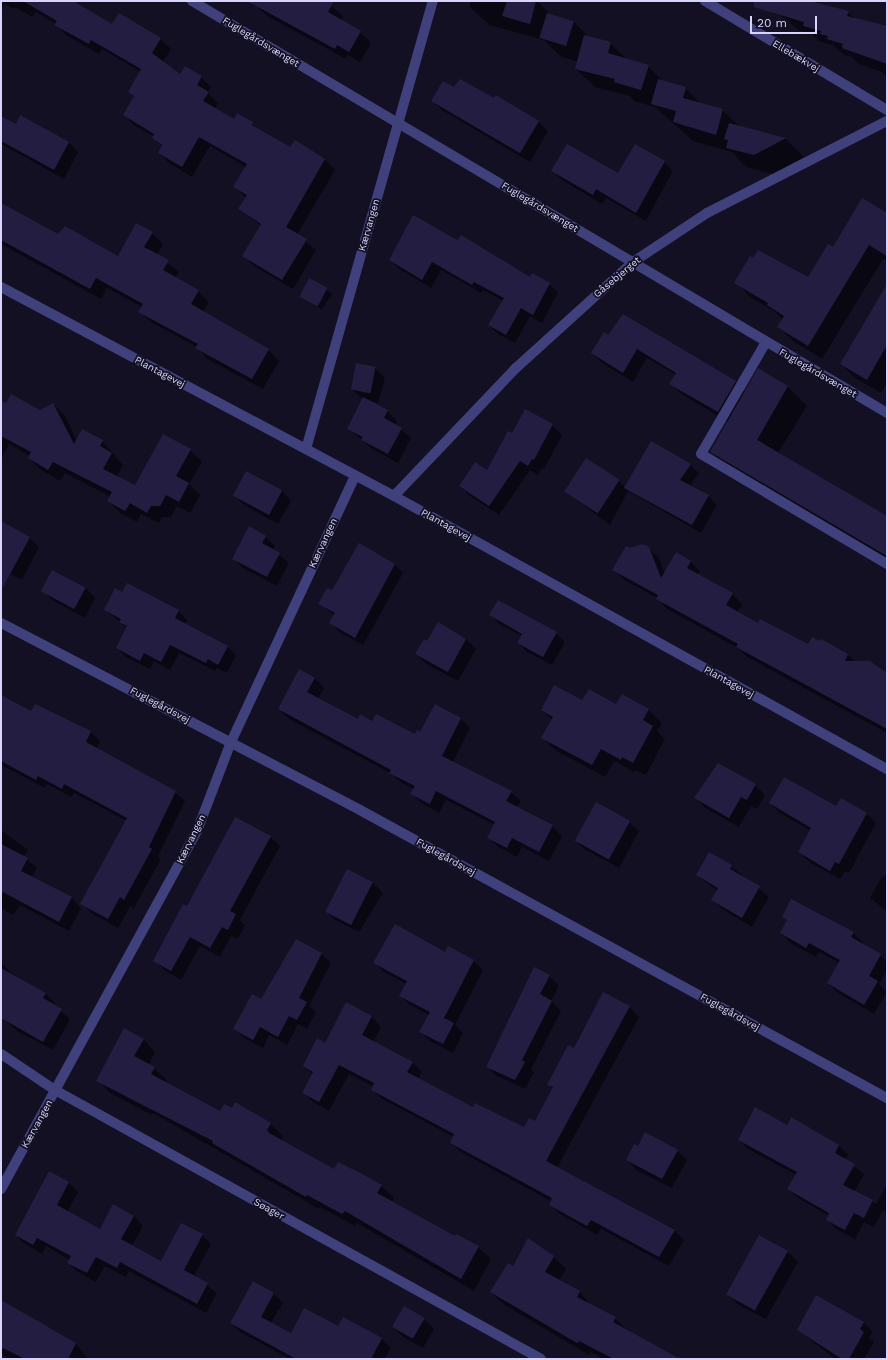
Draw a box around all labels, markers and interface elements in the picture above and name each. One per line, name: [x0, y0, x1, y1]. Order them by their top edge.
scale bar: [752, 8, 819, 34]
street label: Fuglegårdsvænget: [220, 14, 302, 70]
text: 20 m: [757, 16, 787, 30]
street label: Ellebækvej: [770, 37, 822, 75]
street label: Fuglegårdsvænget: [499, 179, 581, 235]
street label: Kærvangen: [356, 198, 382, 252]
street label: Gåsebjerget: [591, 254, 643, 300]
street label: Fuglegårdsvænget: [777, 346, 859, 400]
street label: Plantagevej: [133, 354, 187, 390]
street label: Plantagevej: [419, 506, 473, 544]
street label: Kærvangen: [306, 516, 340, 570]
street label: Plantagevej: [702, 663, 756, 701]
street label: Fuglegårdsvej: [128, 684, 192, 726]
street label: Kærvangen: [174, 812, 208, 866]
street label: Fuglegårdsvej: [414, 836, 478, 878]
street label: Fuglegårdsvej: [698, 991, 762, 1033]
street label: Kærvangen: [19, 1098, 55, 1150]
street label: Søager: [252, 1196, 286, 1222]

